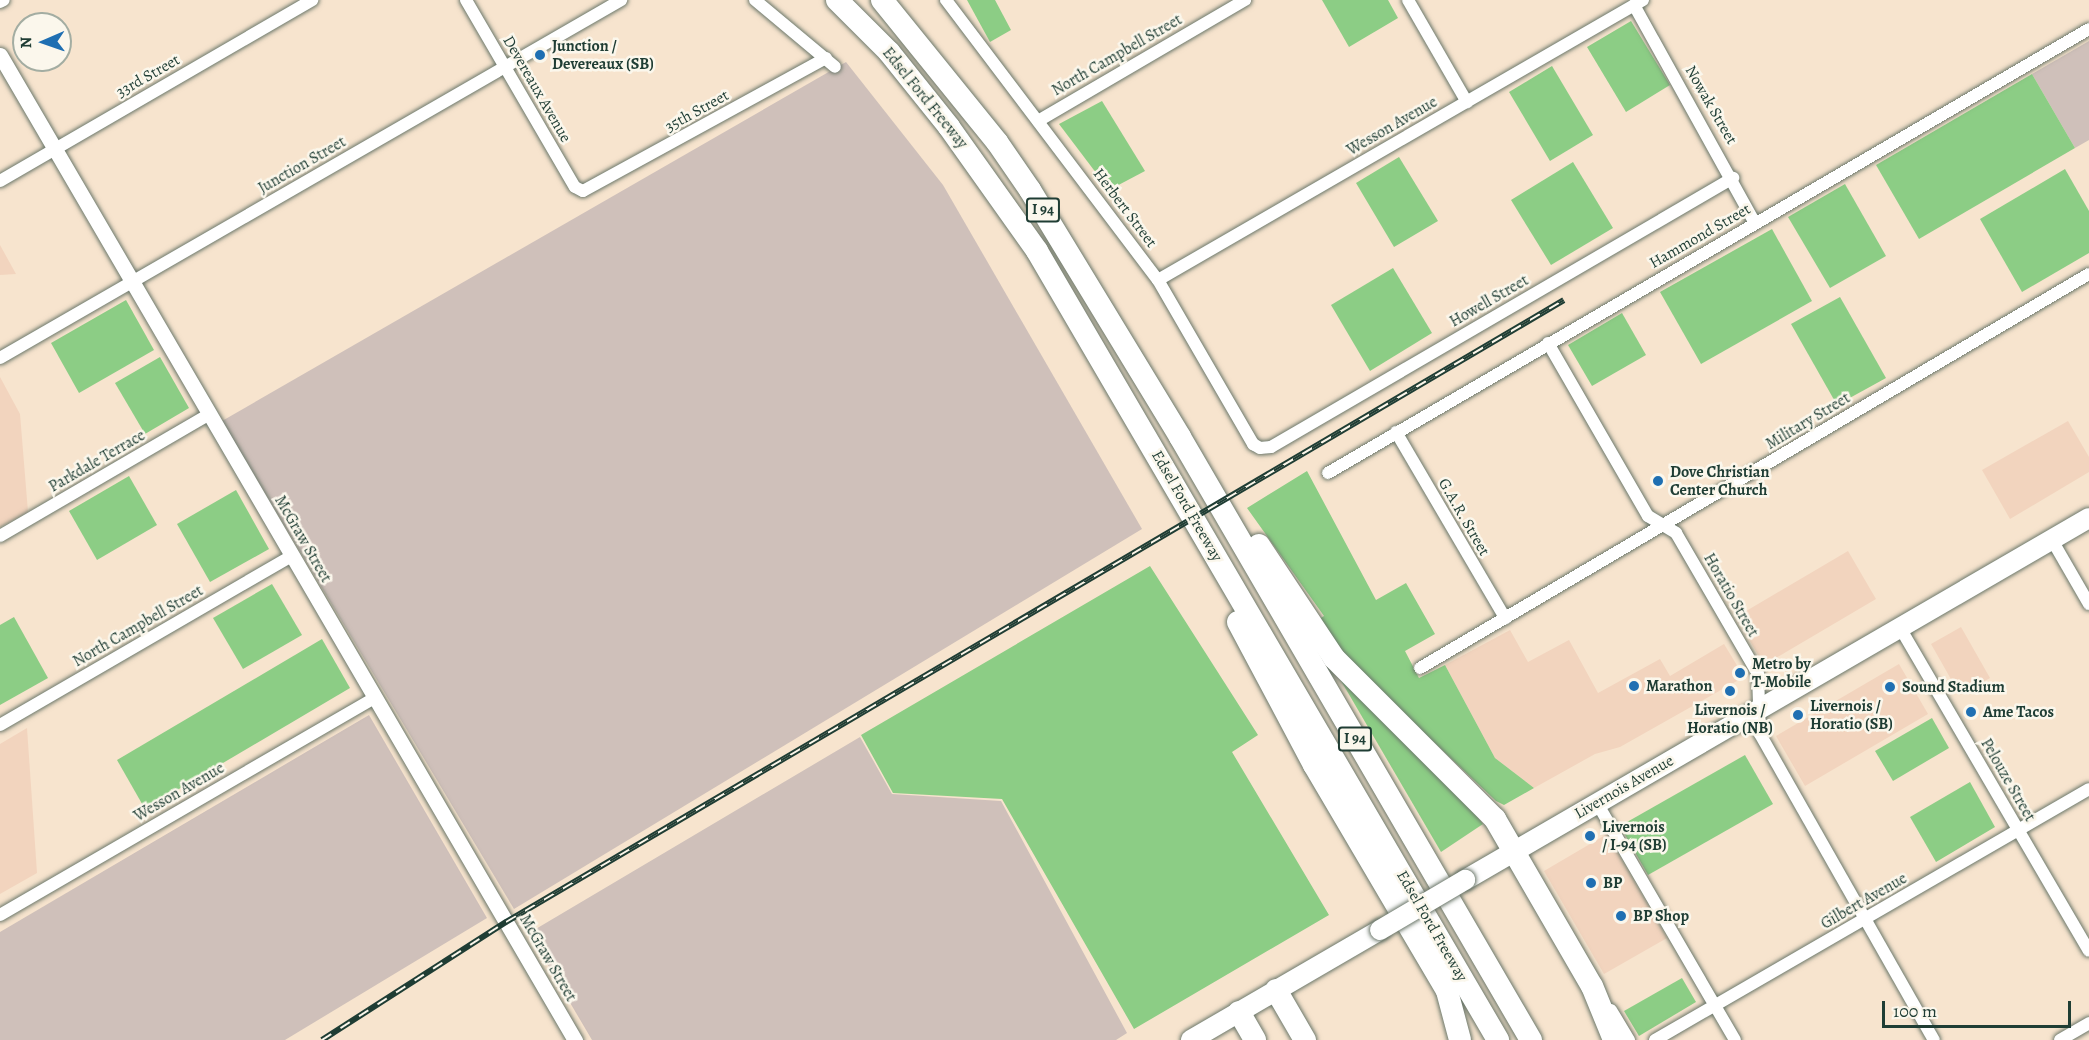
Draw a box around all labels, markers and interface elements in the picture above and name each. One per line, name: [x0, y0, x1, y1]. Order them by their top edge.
street label: North Campbell Street: [1048, 10, 1186, 100]
north arrow: [12, 12, 72, 72]
street label: Devereaux Avenue: [499, 32, 575, 146]
text: N: [15, 36, 37, 49]
place label: Junction / Devereaux (SB): [552, 36, 654, 74]
street label: Edsel Ford Freeway: [878, 43, 972, 153]
marker: Junction / Devereaux (SB): [533, 48, 547, 62]
street label: 33rd Street: [113, 50, 183, 102]
street label: Nowak Street: [1681, 62, 1741, 148]
street label: 35th Street: [662, 86, 732, 136]
street label: Wesson Avenue: [1343, 92, 1441, 160]
street label: Junction Street: [255, 132, 349, 198]
street label: Herbert Street: [1089, 165, 1161, 251]
road number: I 94: [1025, 198, 1061, 222]
street label: Hammond Street: [1646, 199, 1754, 273]
street label: Howell Street: [1446, 271, 1532, 331]
street label: Military Street: [1762, 388, 1854, 454]
street label: Parkdale Terrace: [45, 426, 149, 496]
street label: Edsel Ford Freeway: [1147, 447, 1227, 565]
place label: Dove Christian Center Church: [1670, 462, 1770, 500]
marker: Dove Christian Center Church: [1651, 474, 1665, 488]
street label: G.A.R. Street: [1434, 475, 1494, 559]
street label: McGraw Street: [270, 492, 336, 586]
street label: Horatio Street: [1699, 550, 1763, 640]
street label: North Campbell Street: [69, 581, 207, 671]
place label: Metro by T-Mobile: [1752, 654, 1811, 692]
marker: Metro by T-Mobile: [1733, 666, 1747, 680]
place label: Marathon: [1646, 676, 1712, 696]
place label: Sound Stadium: [1902, 677, 2005, 697]
marker: Marathon: [1627, 679, 1641, 693]
marker: Sound Stadium: [1883, 680, 1897, 694]
marker: Livernois / Horatio (NB): [1723, 684, 1737, 698]
place label: Livernois / Horatio (SB): [1810, 696, 1893, 734]
place label: Livernois / Horatio (NB): [1687, 700, 1773, 738]
place label: Ame Tacos: [1983, 702, 2054, 722]
marker: Ame Tacos: [1964, 705, 1978, 719]
marker: Livernois / Horatio (SB): [1791, 708, 1805, 722]
road number: I 94: [1337, 727, 1373, 751]
street label: Pelouze Street: [1976, 735, 2040, 825]
street label: Livernois Avenue: [1571, 751, 1677, 823]
street label: Wesson Avenue: [130, 758, 228, 826]
place label: Livernois / I-94 (SB): [1602, 817, 1667, 855]
marker: Livernois / I-94 (SB): [1583, 829, 1597, 843]
street label: Edsel Ford Freeway: [1392, 867, 1472, 985]
street label: Gilbert Avenue: [1818, 869, 1910, 933]
place label: BP: [1603, 873, 1622, 893]
marker: BP: [1584, 876, 1598, 890]
place label: BP Shop: [1633, 906, 1689, 926]
marker: BP Shop: [1614, 909, 1628, 923]
street label: McGraw Street: [515, 911, 581, 1005]
scale bar: [1885, 989, 2074, 1027]
text: 100 m: [1893, 999, 1937, 1023]

